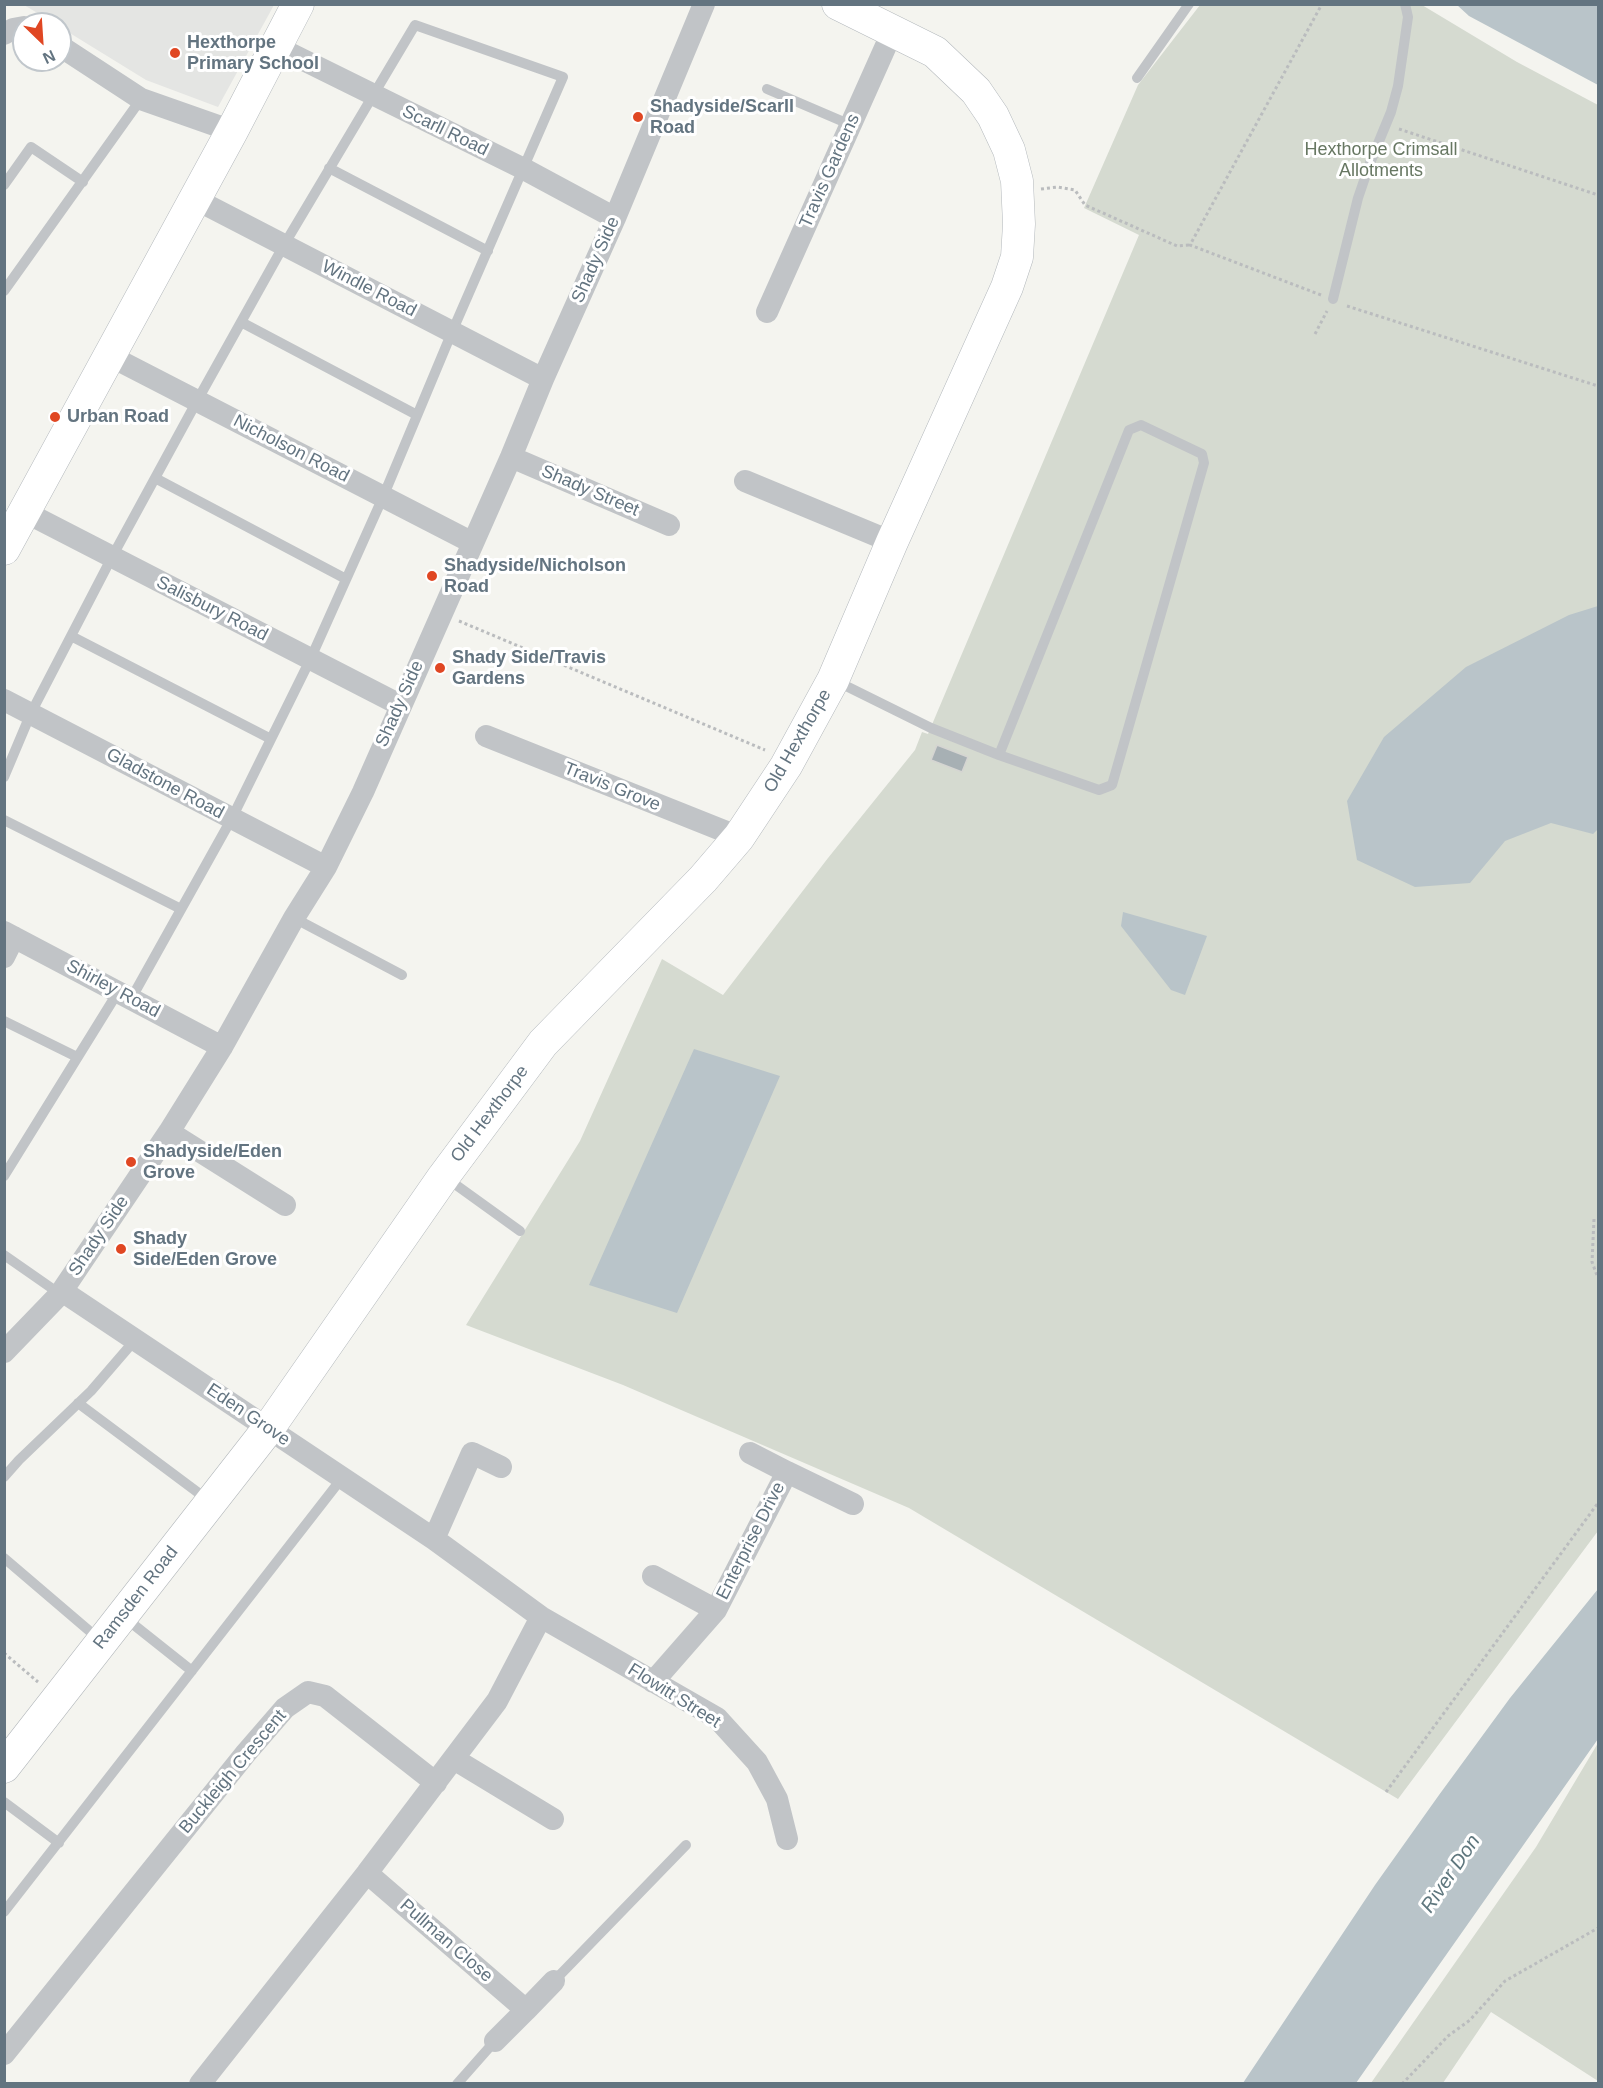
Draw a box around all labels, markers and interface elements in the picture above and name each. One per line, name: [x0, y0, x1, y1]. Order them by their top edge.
north arrow: [12, 12, 72, 72]
place label: Hexthorpe Primary School: [187, 32, 319, 74]
marker: Hexthorpe Primary School: [168, 46, 182, 60]
text: N: [40, 47, 58, 67]
place label: Shadyside/Scarll Road: [650, 96, 794, 138]
street label: Scarll Road: [398, 101, 492, 161]
marker: Shadyside/Scarll Road: [631, 110, 645, 124]
street label: Travis Gardens: [795, 111, 865, 231]
park label: Hexthorpe Crimsall Allotments: [1304, 139, 1458, 182]
street label: Shady Side: [567, 214, 625, 306]
street label: Windle Road: [318, 256, 420, 322]
place label: Urban Road: [67, 406, 169, 428]
marker: Urban Road: [48, 410, 62, 424]
street label: Nicholson Road: [229, 411, 353, 487]
street label: Shady Street: [538, 461, 642, 521]
place label: Shadyside/Nicholson Road: [444, 555, 626, 598]
marker: Shadyside/Nicholson Road: [425, 569, 439, 583]
street label: Salisbury Road: [153, 572, 271, 646]
place label: Shady Side/Travis Gardens: [452, 647, 606, 690]
street label: Shady Side: [371, 658, 429, 750]
marker: Shady Side/Travis Gardens: [433, 661, 447, 675]
street label: Old Hexthorpe: [760, 685, 836, 797]
street label: Gladstone Road: [102, 744, 228, 824]
street label: Travis Grove: [561, 758, 663, 816]
street label: Shirley Road: [62, 955, 164, 1023]
street label: Old Hexthorpe: [446, 1061, 534, 1167]
place label: Shadyside/Eden Grove: [143, 1141, 282, 1184]
marker: Shadyside/Eden Grove: [124, 1155, 138, 1169]
street label: Shady Side: [64, 1192, 134, 1280]
place label: Shady Side/Eden Grove: [133, 1228, 277, 1270]
marker: Shady Side/Eden Grove: [114, 1242, 128, 1256]
street label: Eden Grove: [202, 1379, 294, 1451]
street label: Enterprise Drive: [712, 1479, 790, 1603]
street label: Ramsden Road: [89, 1542, 183, 1654]
street label: Flowitt Street: [624, 1659, 724, 1733]
street label: Buckleigh Crescent: [175, 1706, 291, 1838]
water label: River Don: [1416, 1830, 1486, 1918]
street label: Pullman Close: [395, 1895, 497, 1987]

